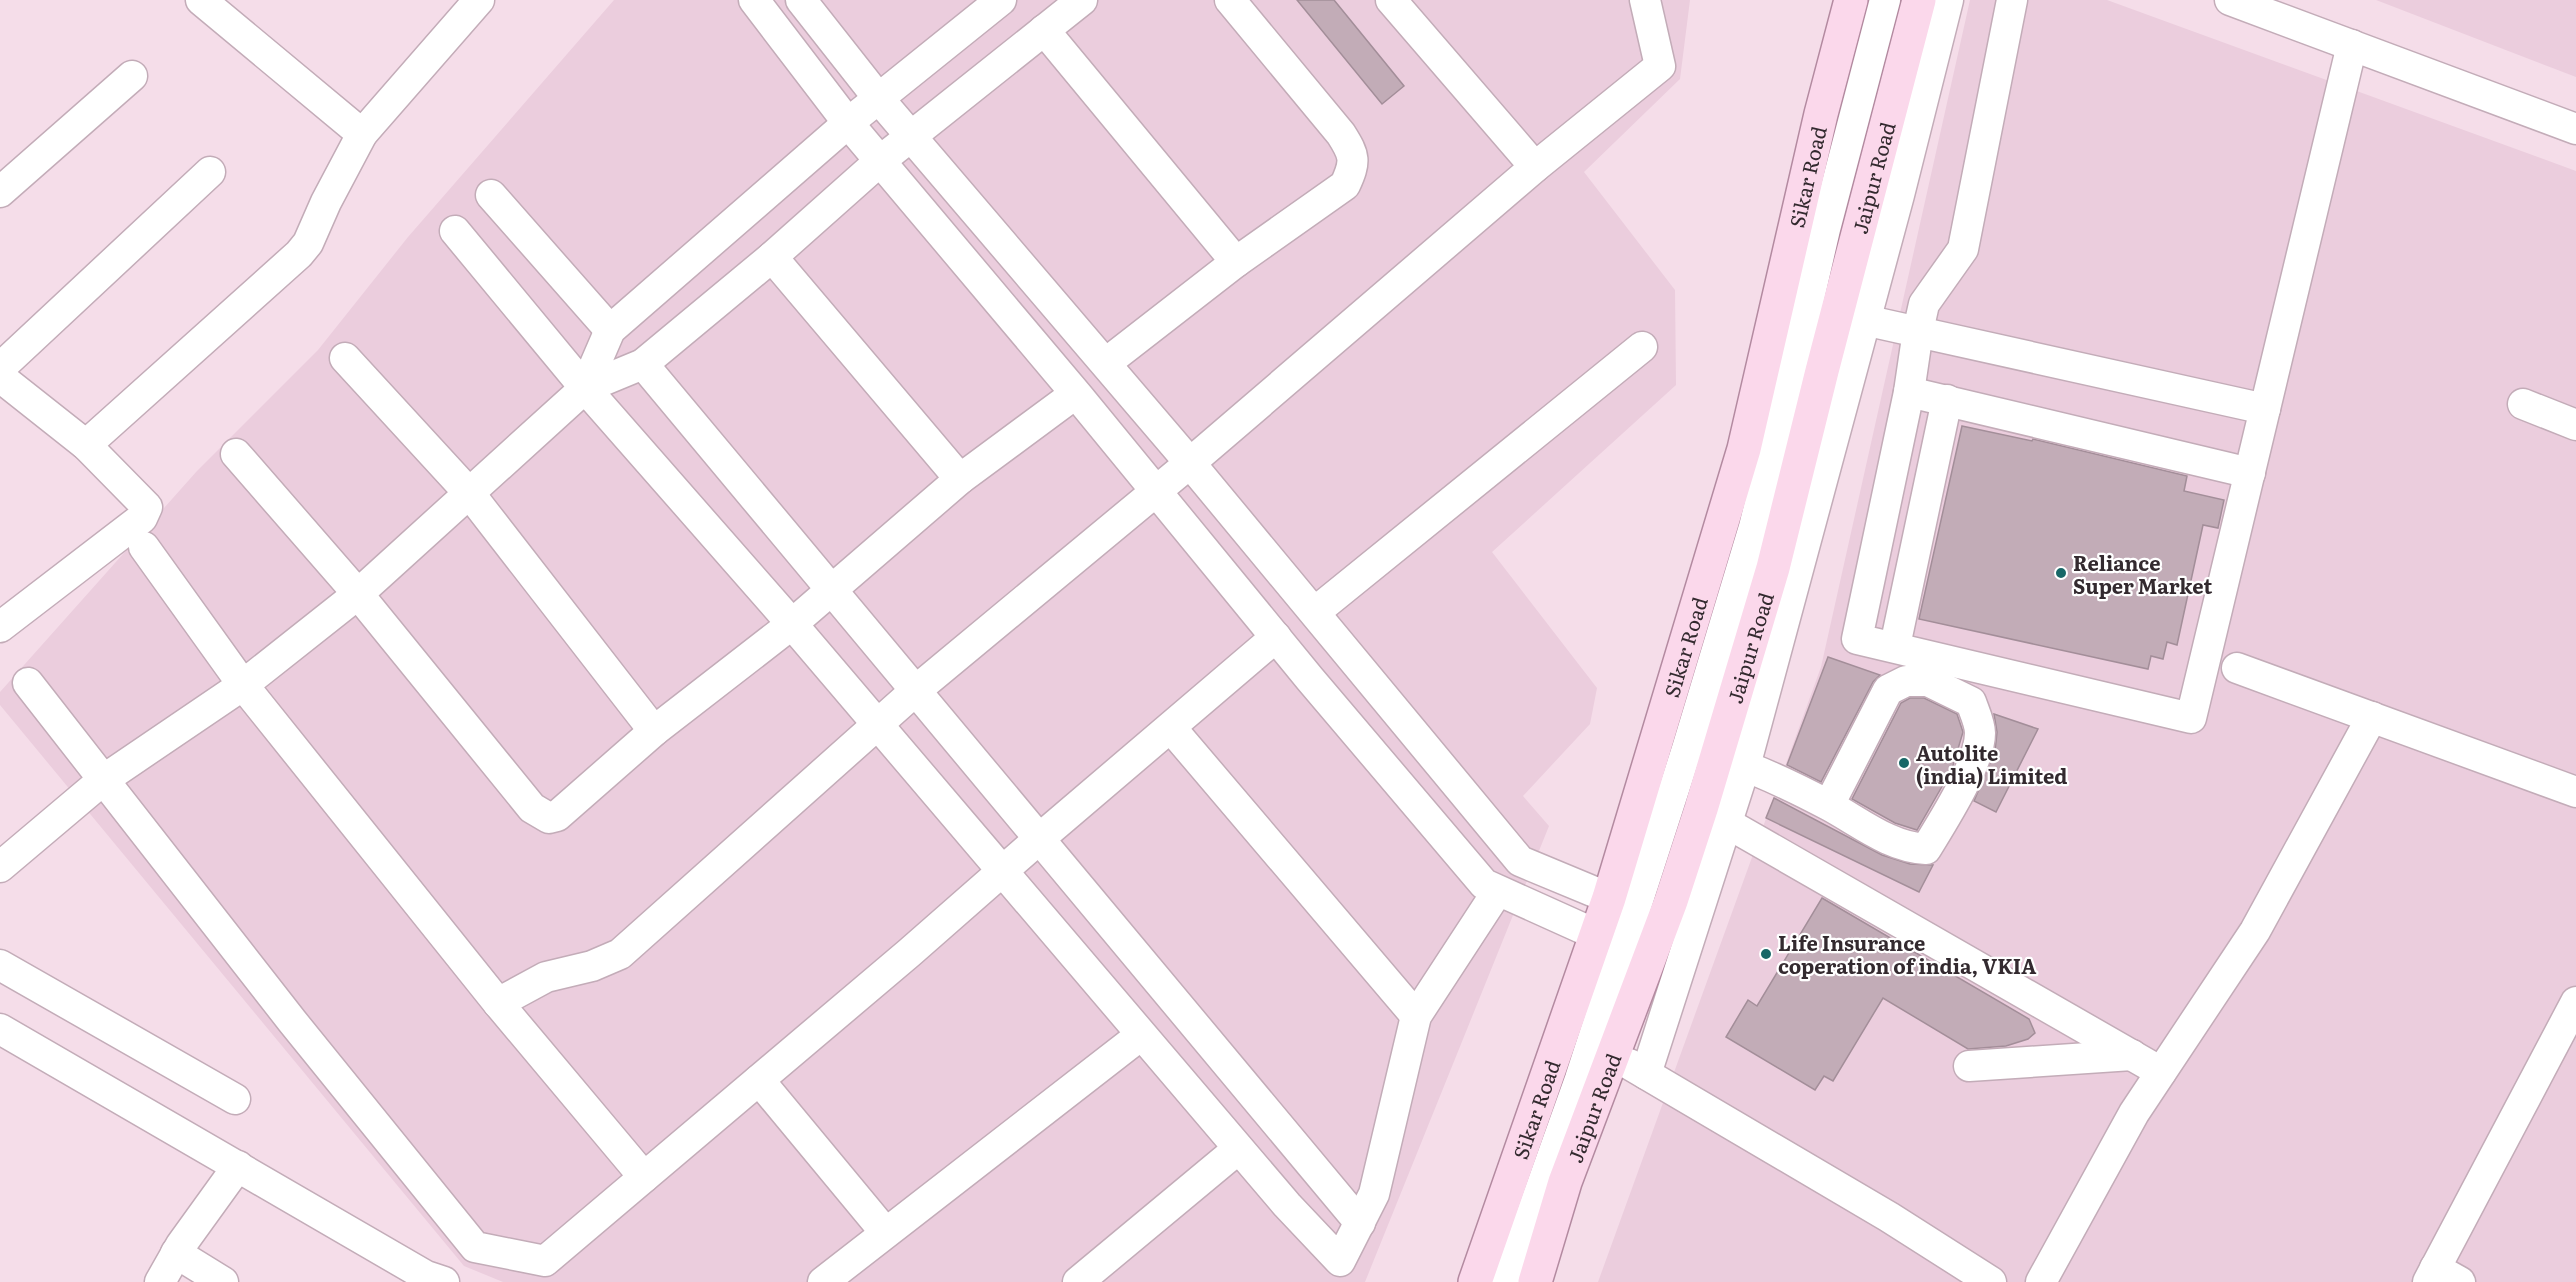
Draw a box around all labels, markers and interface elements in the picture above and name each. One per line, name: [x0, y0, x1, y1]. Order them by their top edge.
street label: Jaipur Road: [1844, 118, 1902, 237]
street label: Sikar Road: [1780, 123, 1833, 230]
place label: Reliance Super Market: [2073, 547, 2212, 600]
marker: Reliance Super Market: [2054, 566, 2068, 580]
street label: Jaipur Road: [1718, 588, 1780, 707]
street label: Sikar Road: [1655, 593, 1714, 701]
place label: Autolite (india) Limited: [1916, 737, 2067, 790]
marker: Autolite (india) Limited: [1897, 756, 1911, 770]
place label: Life Insurance coperation of india, VKIA: [1778, 927, 2036, 980]
marker: Life Insurance coperation of india, VKIA: [1759, 947, 1773, 961]
street label: Jaipur Road: [1559, 1049, 1627, 1167]
street label: Sikar Road: [1504, 1055, 1566, 1163]

